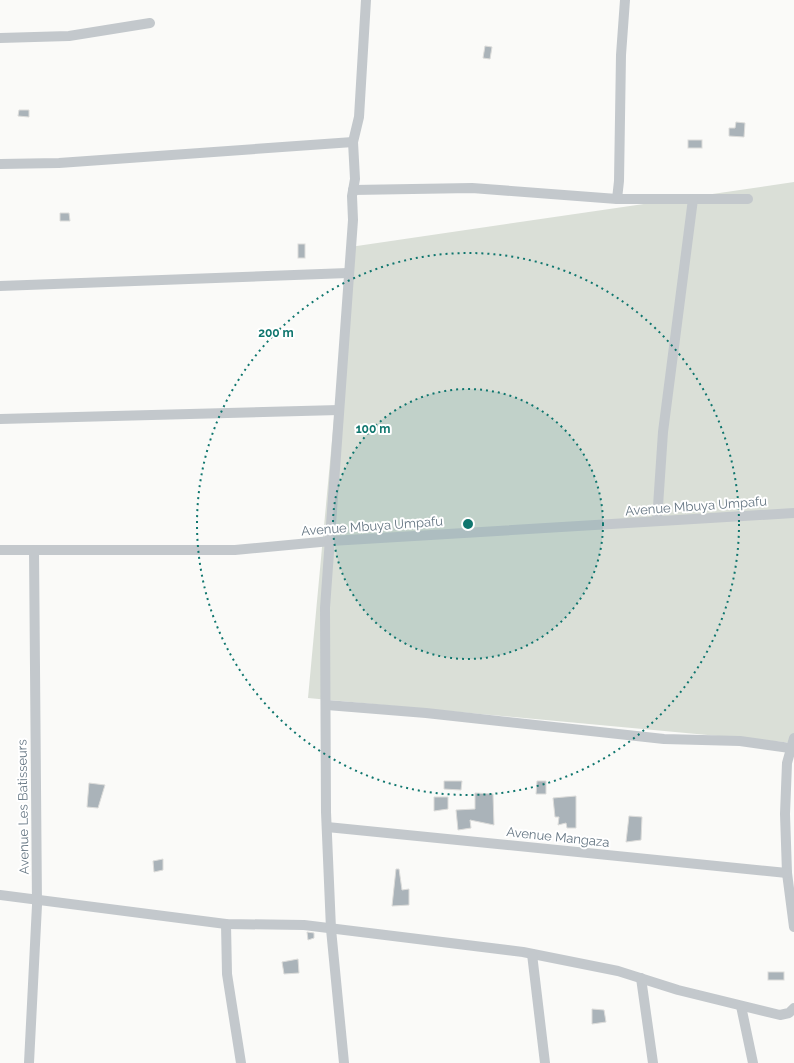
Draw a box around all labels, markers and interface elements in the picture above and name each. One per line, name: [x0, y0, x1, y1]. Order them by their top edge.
text: 200 m: [258, 326, 294, 340]
text: 100 m: [356, 422, 390, 436]
street label: Avenue Mbuya Umpafu: [625, 494, 767, 518]
street label: Avenue Mbuya Umpafu: [301, 514, 443, 538]
centre of rings: [461, 517, 475, 531]
street label: Avenue Les Batisseurs: [14, 739, 32, 875]
street label: Avenue Mangaza: [506, 824, 610, 850]

